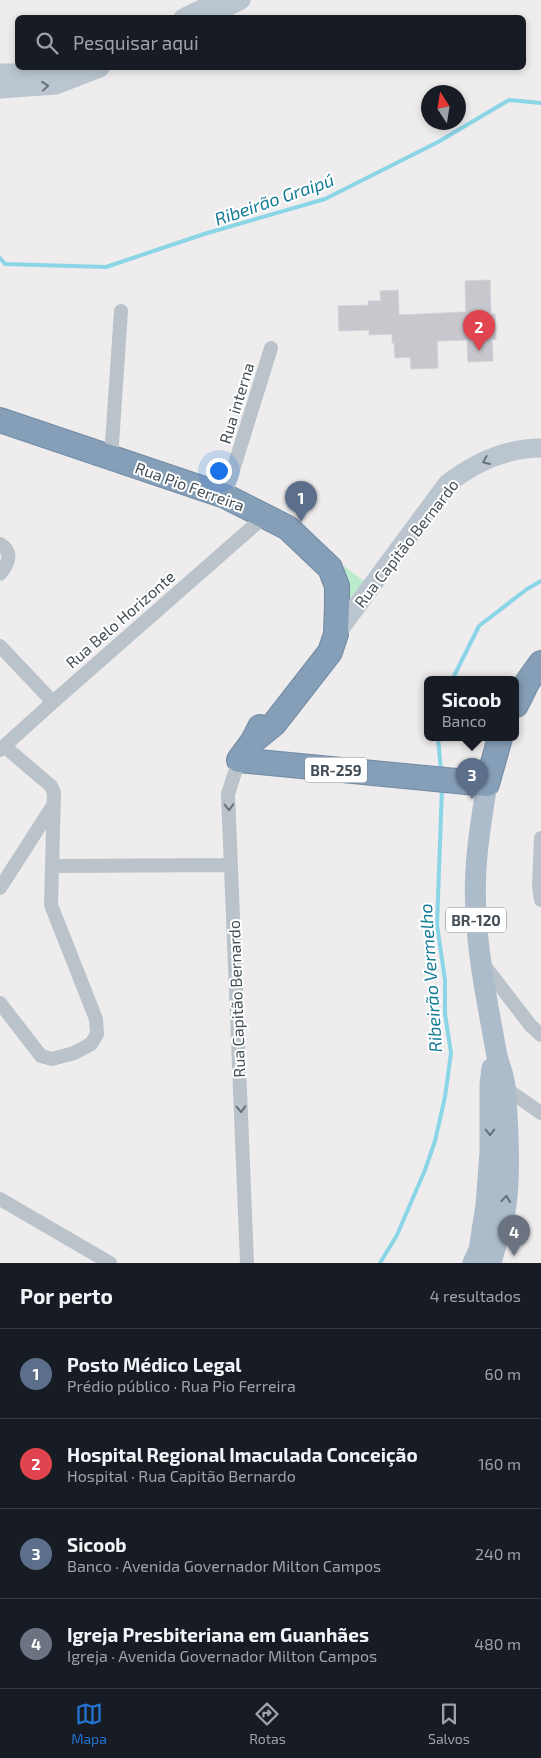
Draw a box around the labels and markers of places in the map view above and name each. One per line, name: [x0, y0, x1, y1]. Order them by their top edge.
pin: 2: [463, 310, 495, 351]
pin: 1: [285, 481, 317, 522]
pin: 3: [456, 758, 488, 799]
pin: 4: [498, 1215, 530, 1256]

